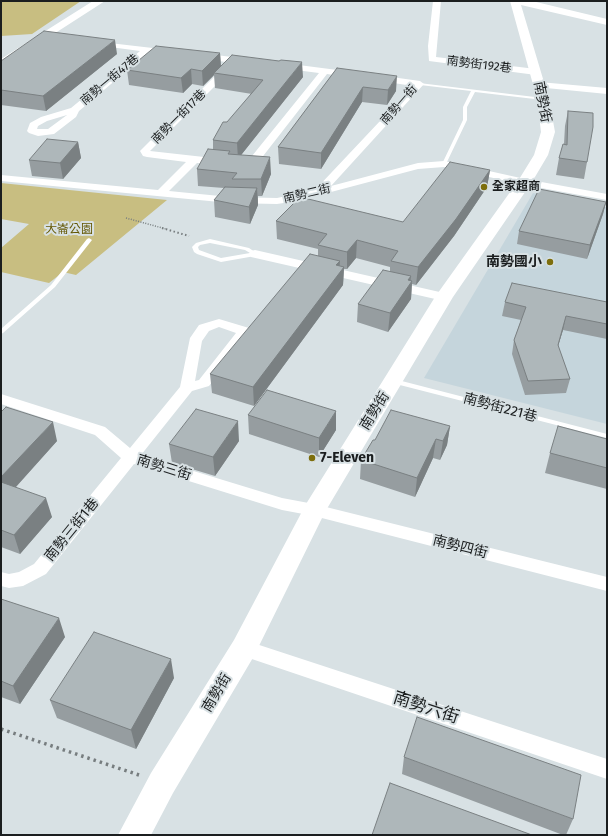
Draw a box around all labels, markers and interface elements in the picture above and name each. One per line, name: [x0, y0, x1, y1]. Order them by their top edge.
street label: 南勢一街47巷: [78, 52, 142, 108]
street label: 南勢街192巷: [446, 54, 512, 76]
street label: 南勢街: [530, 80, 554, 124]
street label: 南勢一街: [378, 82, 420, 128]
street label: 南勢一街17巷: [149, 87, 209, 147]
place label: 全家超商: [492, 180, 540, 194]
street label: 南勢二街: [282, 182, 332, 206]
marker: 全家超商: [479, 182, 489, 192]
park label: 大崙公園: [45, 223, 93, 237]
place label: 南勢國小: [486, 254, 542, 270]
marker: 南勢國小: [545, 257, 555, 267]
street label: 南勢街: [357, 389, 393, 433]
street label: 南勢街221巷: [461, 390, 539, 426]
place label: 7-Eleven: [320, 450, 374, 466]
street label: 南勢三街: [135, 452, 193, 484]
marker: 7-Eleven: [307, 453, 317, 463]
street label: 南勢三街1巷: [42, 495, 102, 565]
street label: 南勢四街: [431, 532, 489, 562]
street label: 南勢街: [199, 671, 235, 715]
street label: 南勢六街: [391, 688, 461, 728]

